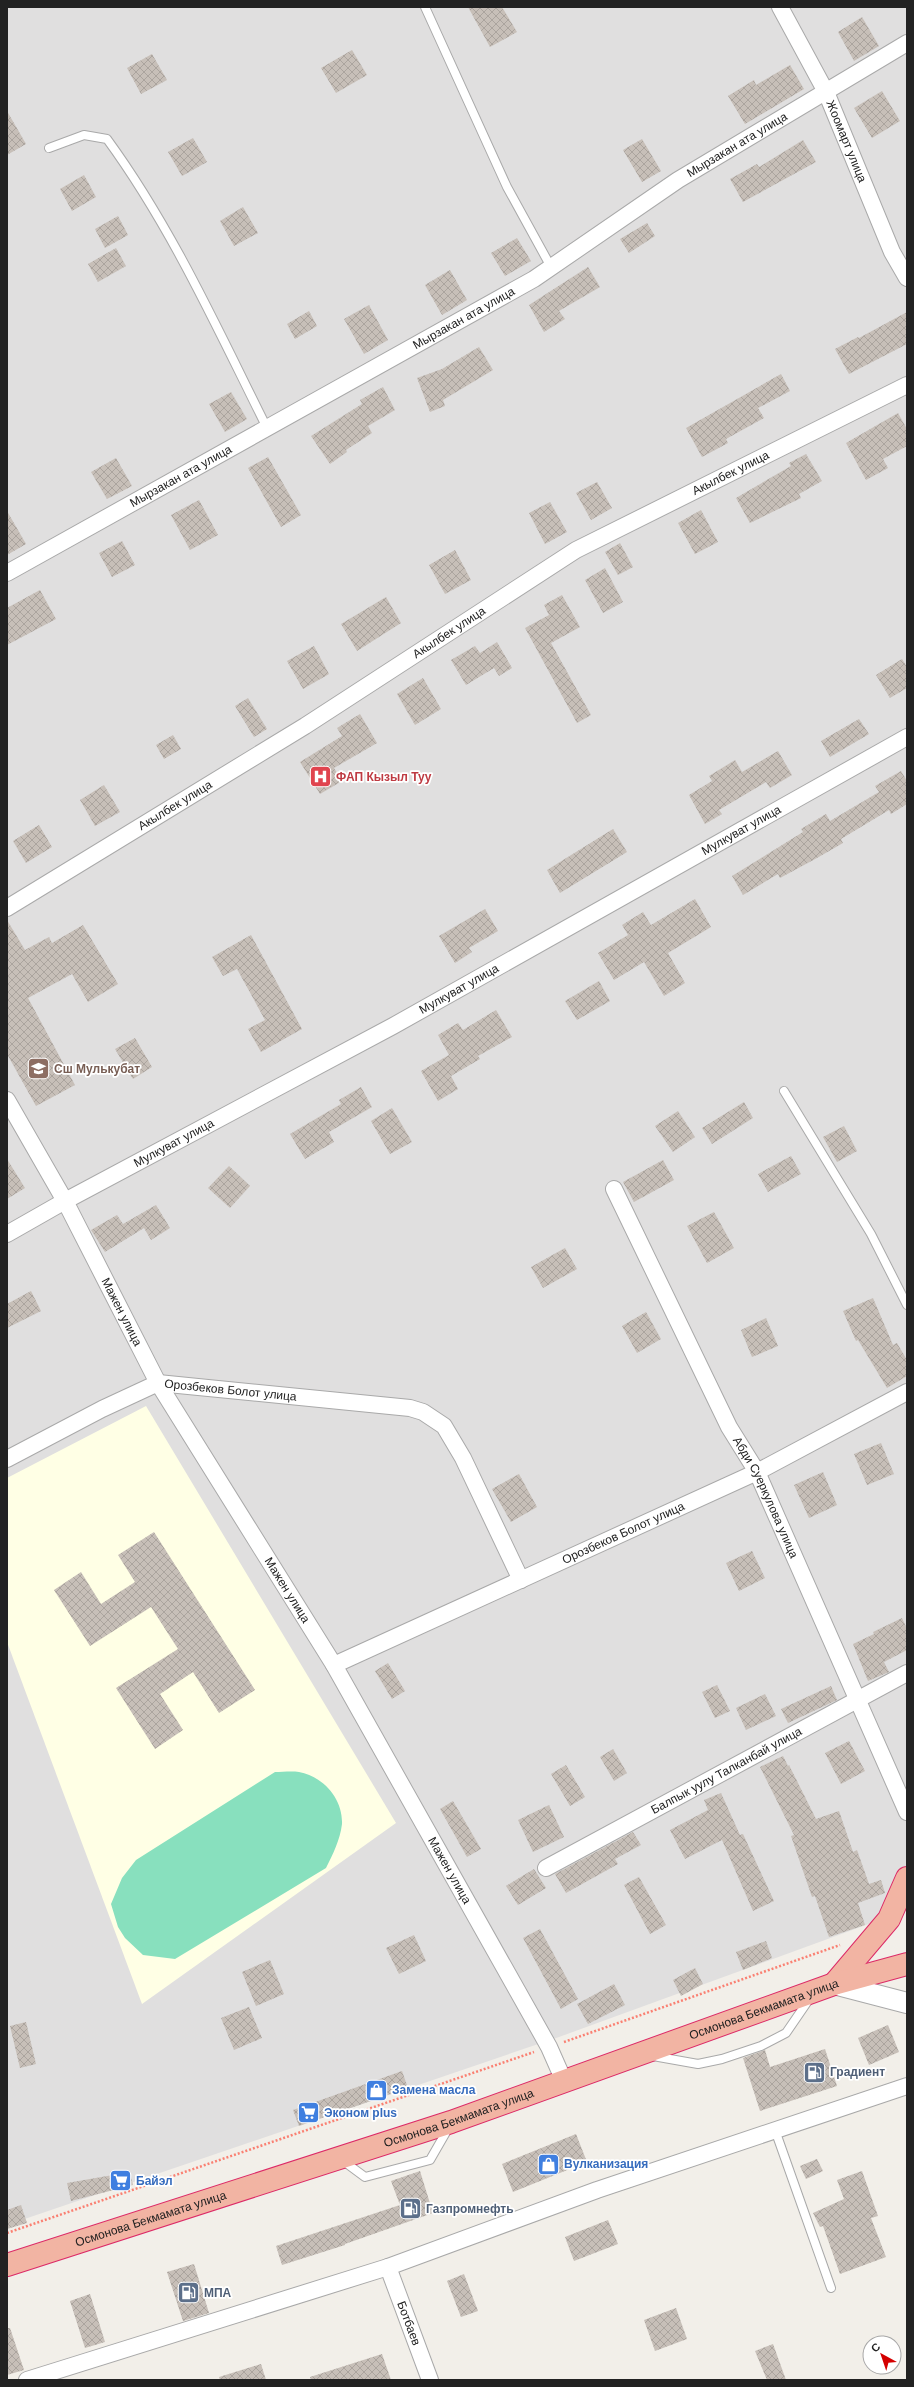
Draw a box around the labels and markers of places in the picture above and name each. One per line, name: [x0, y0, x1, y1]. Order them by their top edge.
hospital icon: ФАП Кызыл Туу: [307, 764, 333, 790]
place label: ФАП Кызыл Туу: [336, 770, 432, 784]
school or university icon: Сш Мулькубат: [25, 1056, 51, 1082]
place label: Сш Мулькубат: [54, 1062, 140, 1076]
fuel station icon: Градиент: [802, 2059, 828, 2085]
place label: Градиент: [830, 2065, 885, 2079]
shop icon: Замена масла: [364, 2077, 390, 2103]
place label: Замена масла: [392, 2083, 476, 2097]
supermarket icon: Эконом plus: [296, 2100, 322, 2126]
place label: Эконом plus: [324, 2106, 397, 2120]
shop icon: Вулканизация: [536, 2151, 562, 2177]
place label: Вулканизация: [564, 2157, 648, 2171]
supermarket icon: Байэл: [108, 2168, 134, 2194]
place label: Байэл: [136, 2174, 173, 2188]
fuel station icon: Газпромнефть: [397, 2196, 423, 2222]
place label: Газпромнефть: [426, 2202, 514, 2216]
fuel station icon: МПА: [175, 2280, 201, 2306]
place label: МПА: [204, 2286, 232, 2300]

